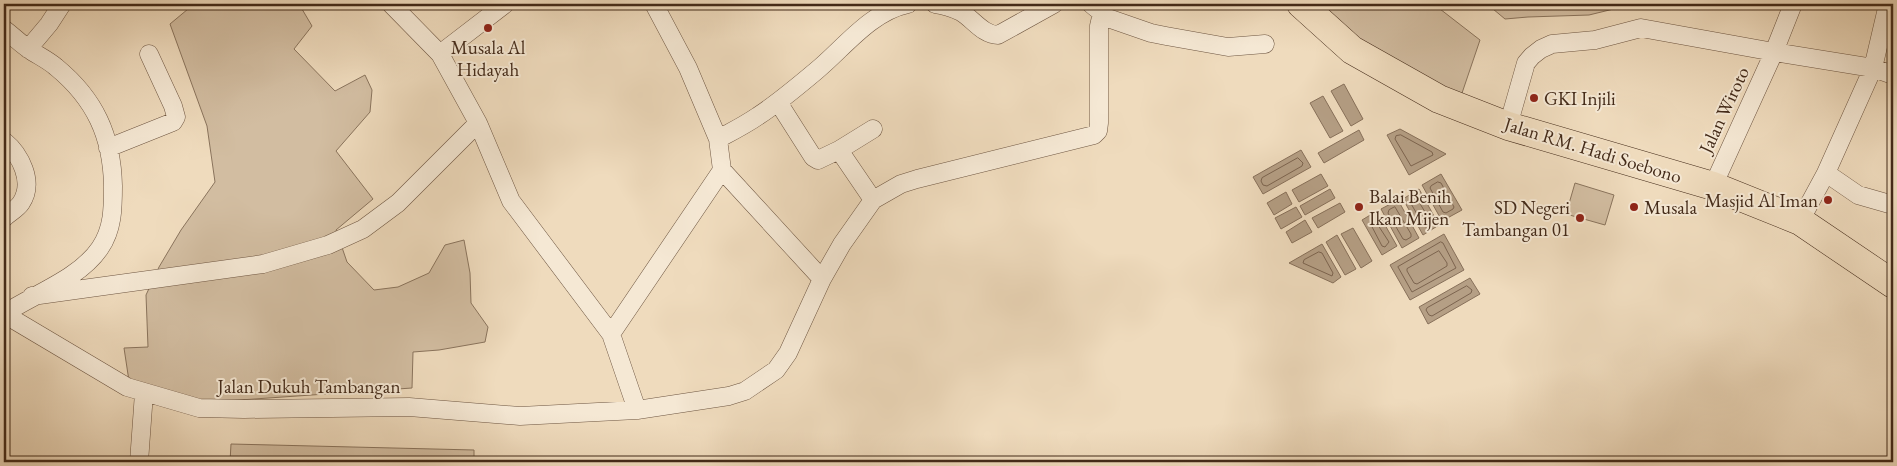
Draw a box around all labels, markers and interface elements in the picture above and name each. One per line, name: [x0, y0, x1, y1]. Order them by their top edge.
marker: Musala Al Hidayah: [482, 22, 494, 34]
place label: Musala Al Hidayah: [451, 35, 526, 82]
street label: Jalan Wiroto: [1692, 63, 1755, 159]
place label: GKI Injili: [1544, 86, 1616, 111]
marker: GKI Injili: [1528, 92, 1540, 104]
street label: Jalan RM. Hadi Soebono: [1499, 111, 1685, 189]
place label: Balai Benih Ikan Mijen: [1369, 184, 1452, 231]
place label: Masjid Al Iman: [1705, 188, 1818, 213]
marker: Masjid Al Iman: [1822, 194, 1834, 206]
place label: SD Negeri Tambangan 01: [1462, 195, 1570, 242]
place label: Musala: [1644, 195, 1697, 220]
marker: Balai Benih Ikan Mijen: [1353, 201, 1365, 213]
marker: Musala: [1628, 201, 1640, 213]
marker: SD Negeri Tambangan 01: [1574, 212, 1586, 224]
street label: Jalan Dukuh Tambangan: [216, 374, 400, 399]

